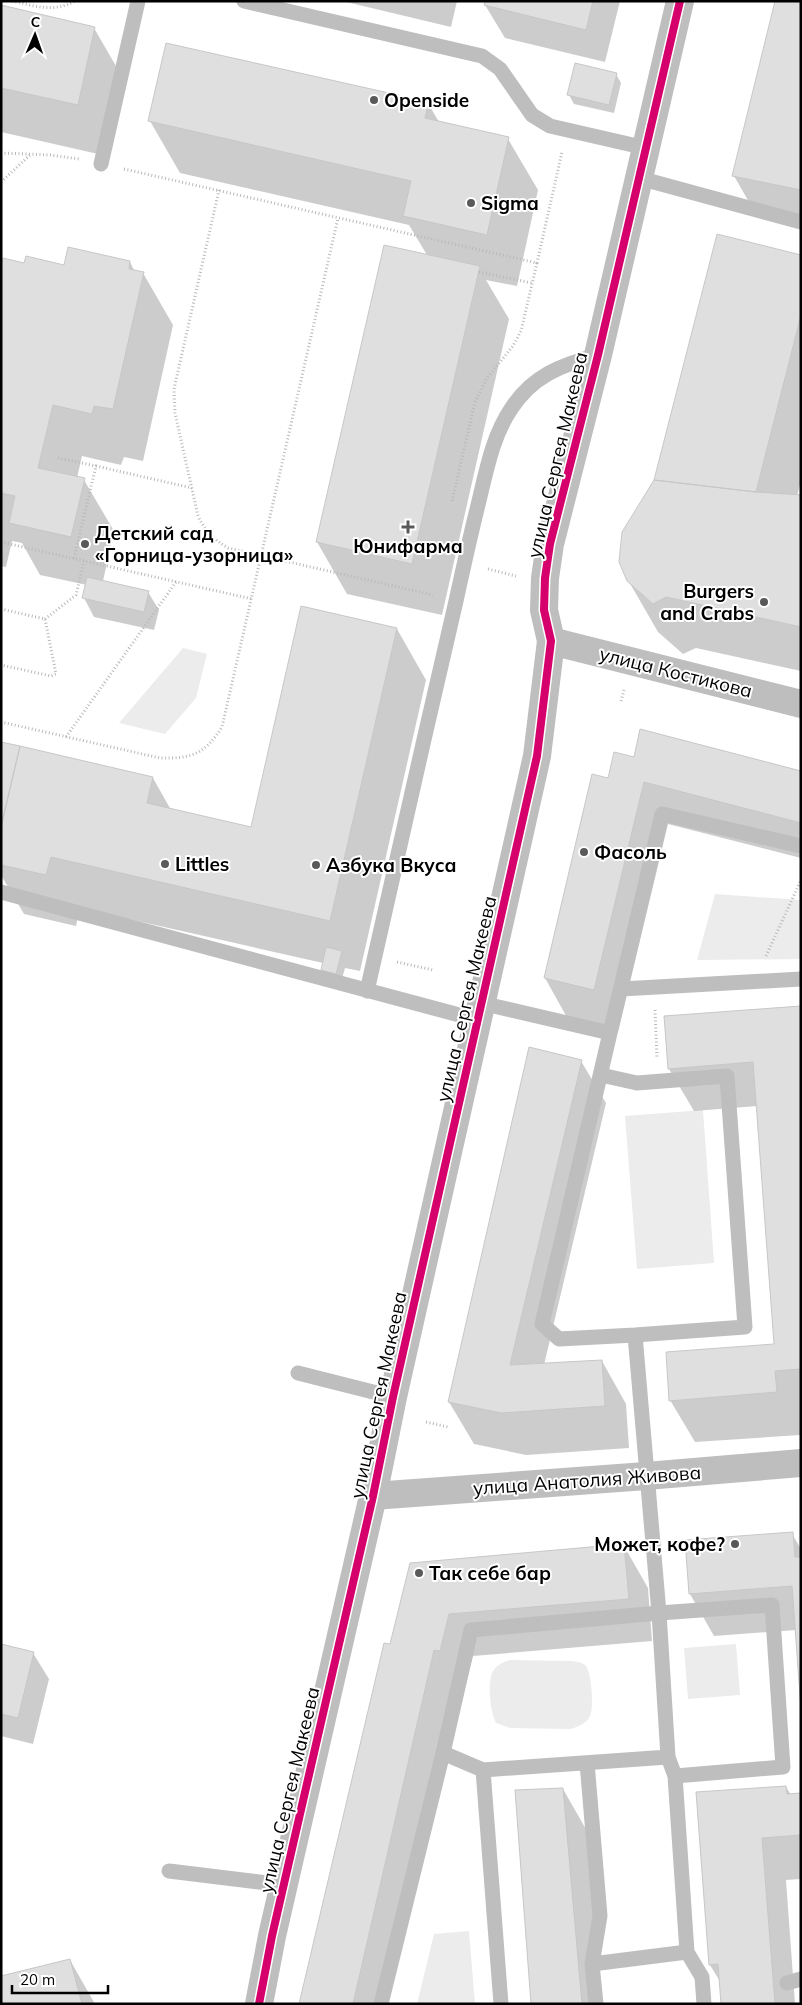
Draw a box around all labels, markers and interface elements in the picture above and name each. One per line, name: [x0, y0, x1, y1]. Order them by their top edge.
north arrow: [10, 10, 60, 60]
text: С: [30, 13, 41, 31]
place label: Openside: [384, 88, 469, 112]
marker: Openside: [368, 94, 380, 106]
place label: Sigma: [481, 191, 539, 215]
marker: Sigma: [465, 197, 477, 209]
street label: улица Сергея Макеева: [522, 350, 592, 560]
place label: Детский сад «Горница-узорница»: [95, 521, 293, 567]
marker: Юнифарма: [402, 521, 414, 533]
place label: Юнифарма: [353, 534, 463, 558]
marker: Детский сад «Горница-узорница»: [79, 538, 91, 550]
place label: Burgers and Crabs: [660, 579, 754, 625]
marker: Burgers and Crabs: [758, 596, 770, 608]
street label: улица Костикова: [597, 641, 755, 703]
place label: Фасоль: [594, 840, 667, 864]
marker: Фасоль: [578, 846, 590, 858]
place label: Littles: [175, 852, 229, 876]
place label: Азбука Вкуса: [326, 853, 457, 877]
marker: Littles: [159, 858, 171, 870]
marker: Азбука Вкуса: [310, 859, 322, 871]
street label: улица Сергея Макеева: [431, 894, 501, 1104]
street label: улица Сергея Макеева: [344, 1289, 412, 1501]
street label: улица Анатолия Живова: [472, 1460, 702, 1500]
place label: Может, кофе?: [594, 1532, 725, 1556]
marker: Может, кофе?: [729, 1538, 741, 1550]
place label: Так себе бар: [429, 1561, 551, 1585]
marker: Так себе бар: [413, 1567, 425, 1579]
street label: улица Сергея Макеева: [254, 1685, 324, 1895]
scale bar: [12, 1962, 109, 1994]
text: 20 m: [20, 1970, 55, 1989]

